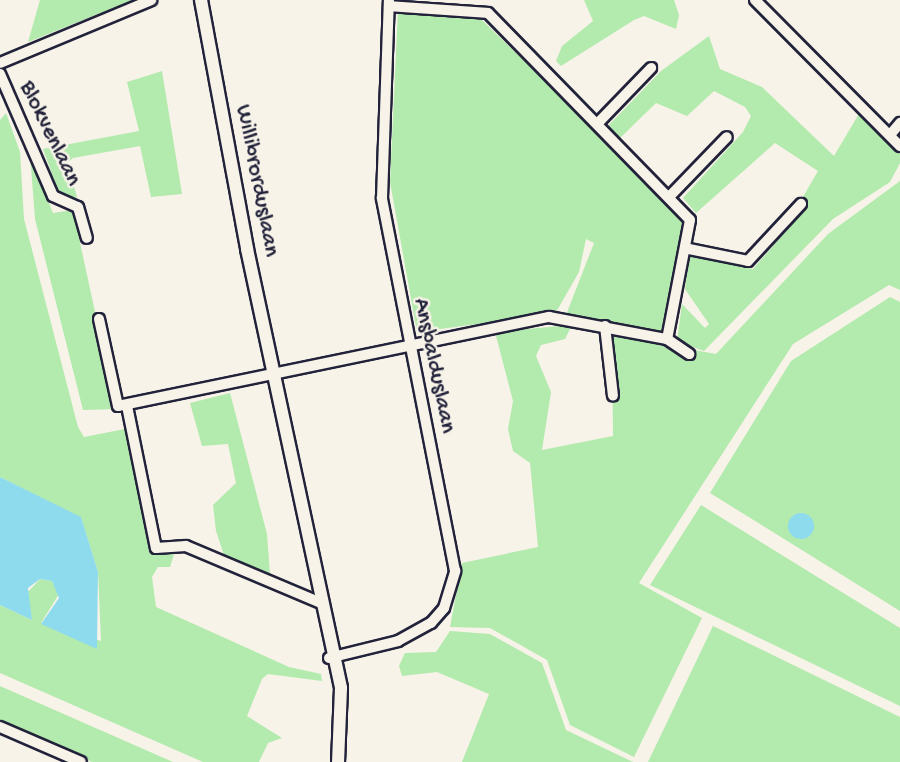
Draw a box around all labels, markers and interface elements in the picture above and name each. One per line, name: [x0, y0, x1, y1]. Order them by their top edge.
street label: Blokvenlaan: [12, 77, 86, 191]
street label: Willibrorduslaan: [228, 103, 284, 259]
street label: Ansbalduslaan: [405, 296, 461, 436]

